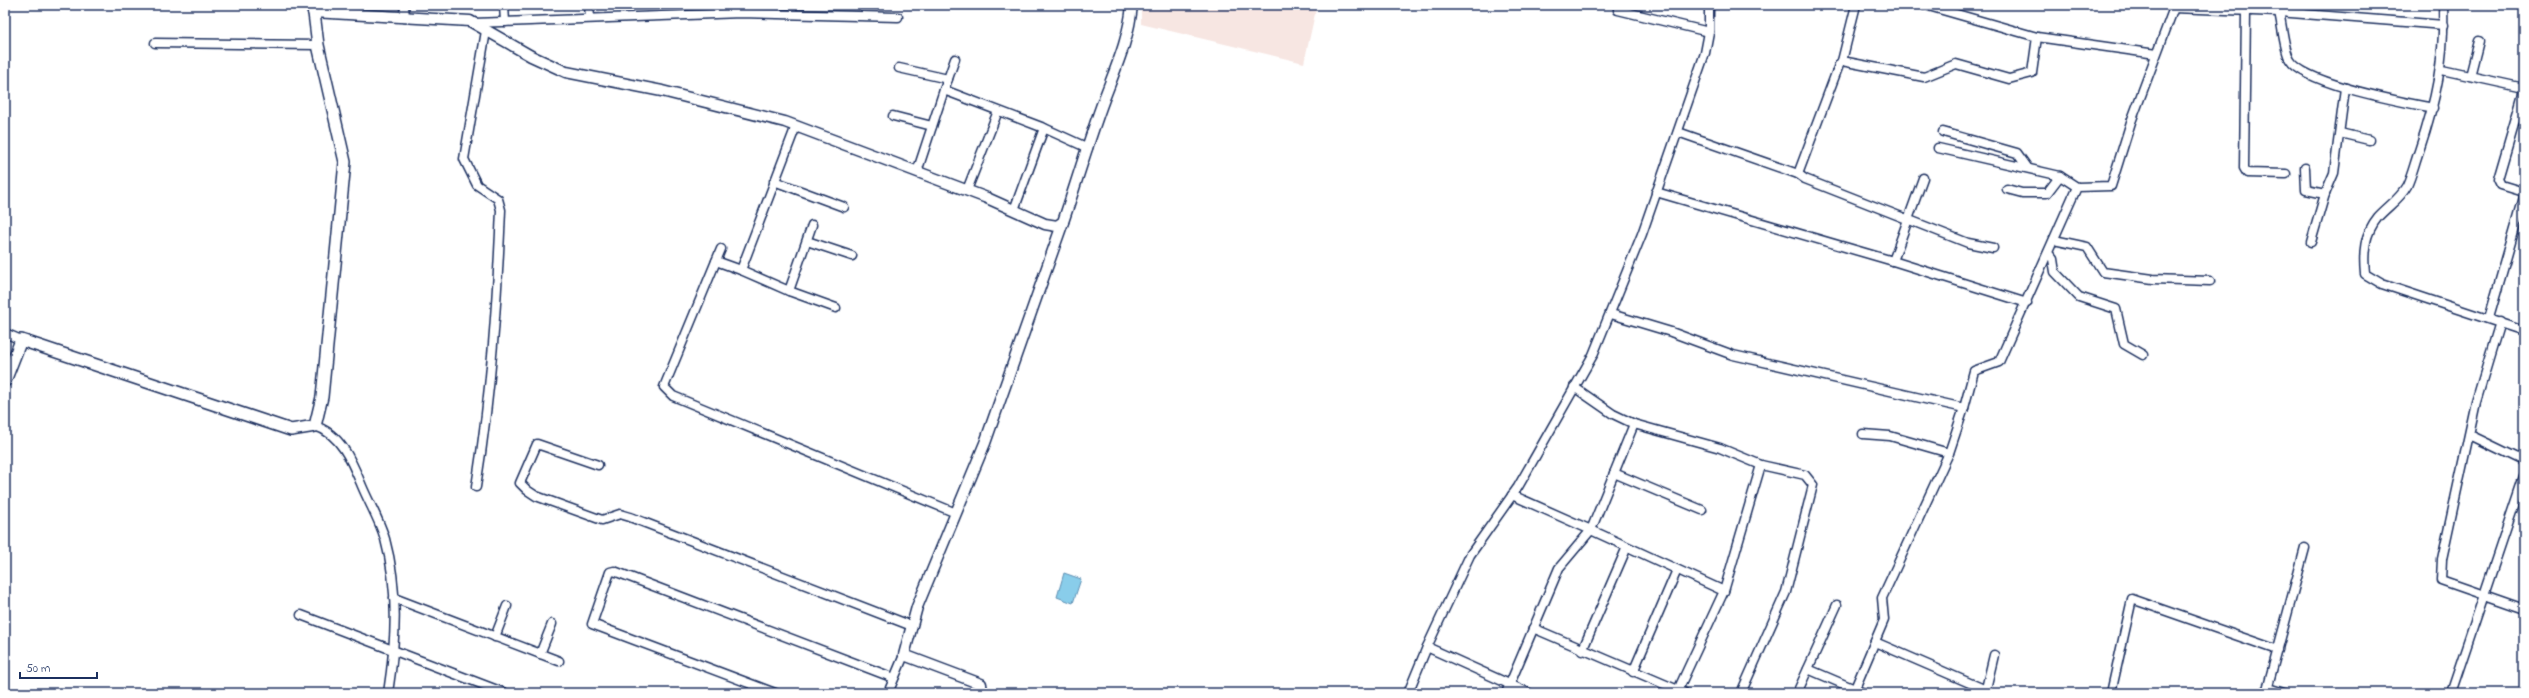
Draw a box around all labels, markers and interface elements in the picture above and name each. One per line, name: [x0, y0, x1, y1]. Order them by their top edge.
scale bar: [20, 654, 97, 680]
text: 50 m: [26, 660, 50, 678]

